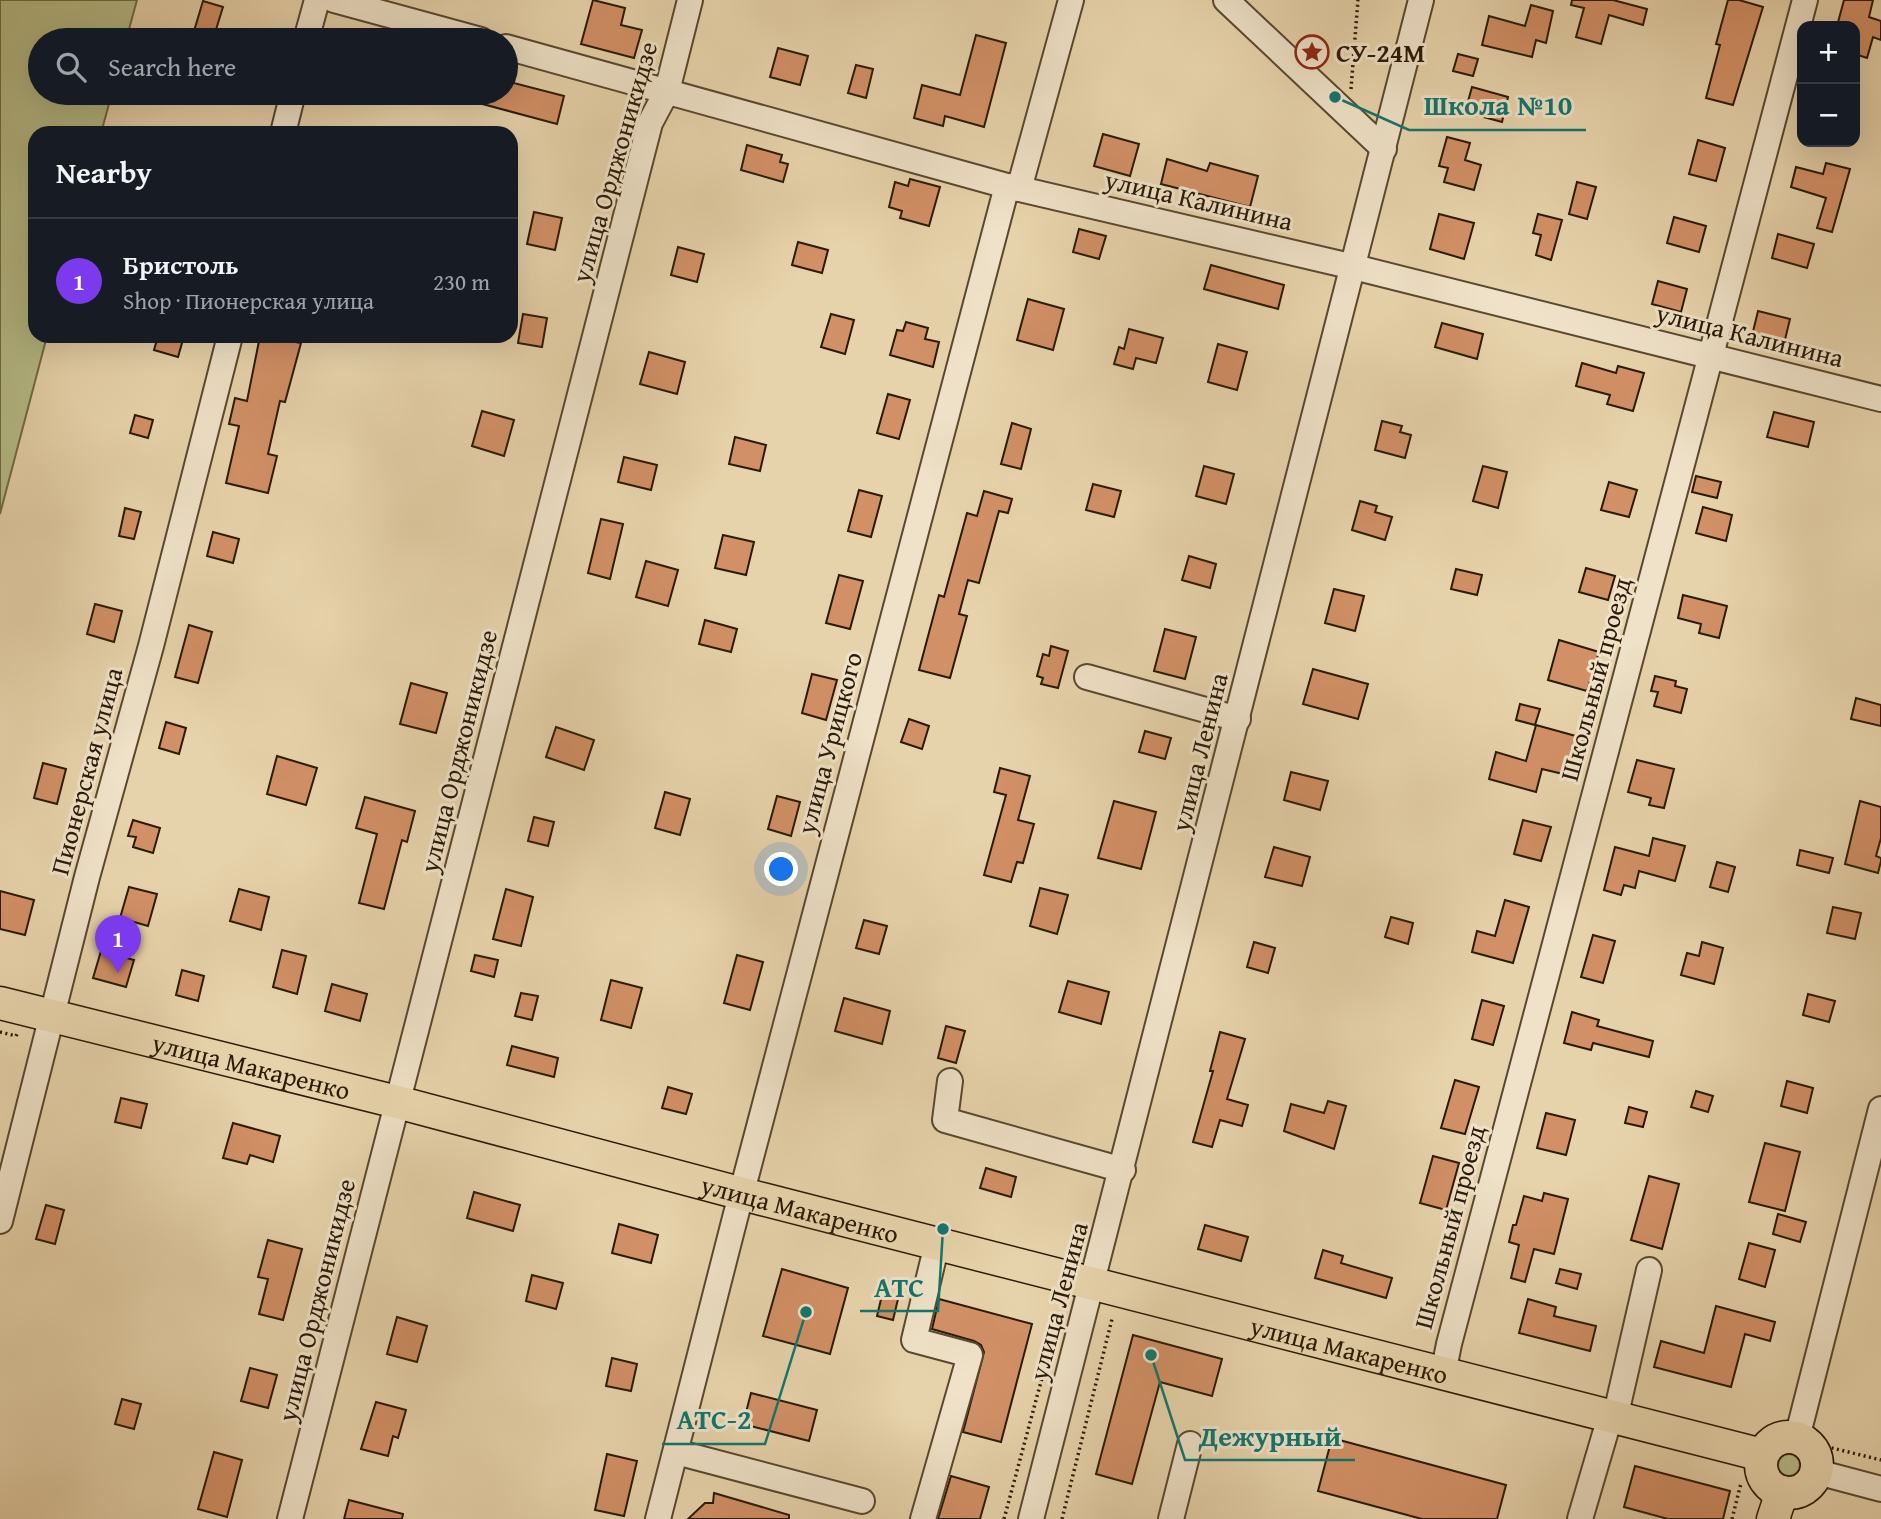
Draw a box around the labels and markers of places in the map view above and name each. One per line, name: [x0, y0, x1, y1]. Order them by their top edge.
place icon: СУ-24М: [1293, 33, 1331, 71]
place label: СУ-24М: [1336, 33, 1425, 72]
callout: Школа №10: [1409, 81, 1586, 130]
pin: 1: [95, 915, 141, 973]
callout: АТС: [860, 1262, 938, 1311]
callout: АТС-2: [662, 1395, 765, 1444]
callout: Дежурный: [1185, 1411, 1355, 1460]

